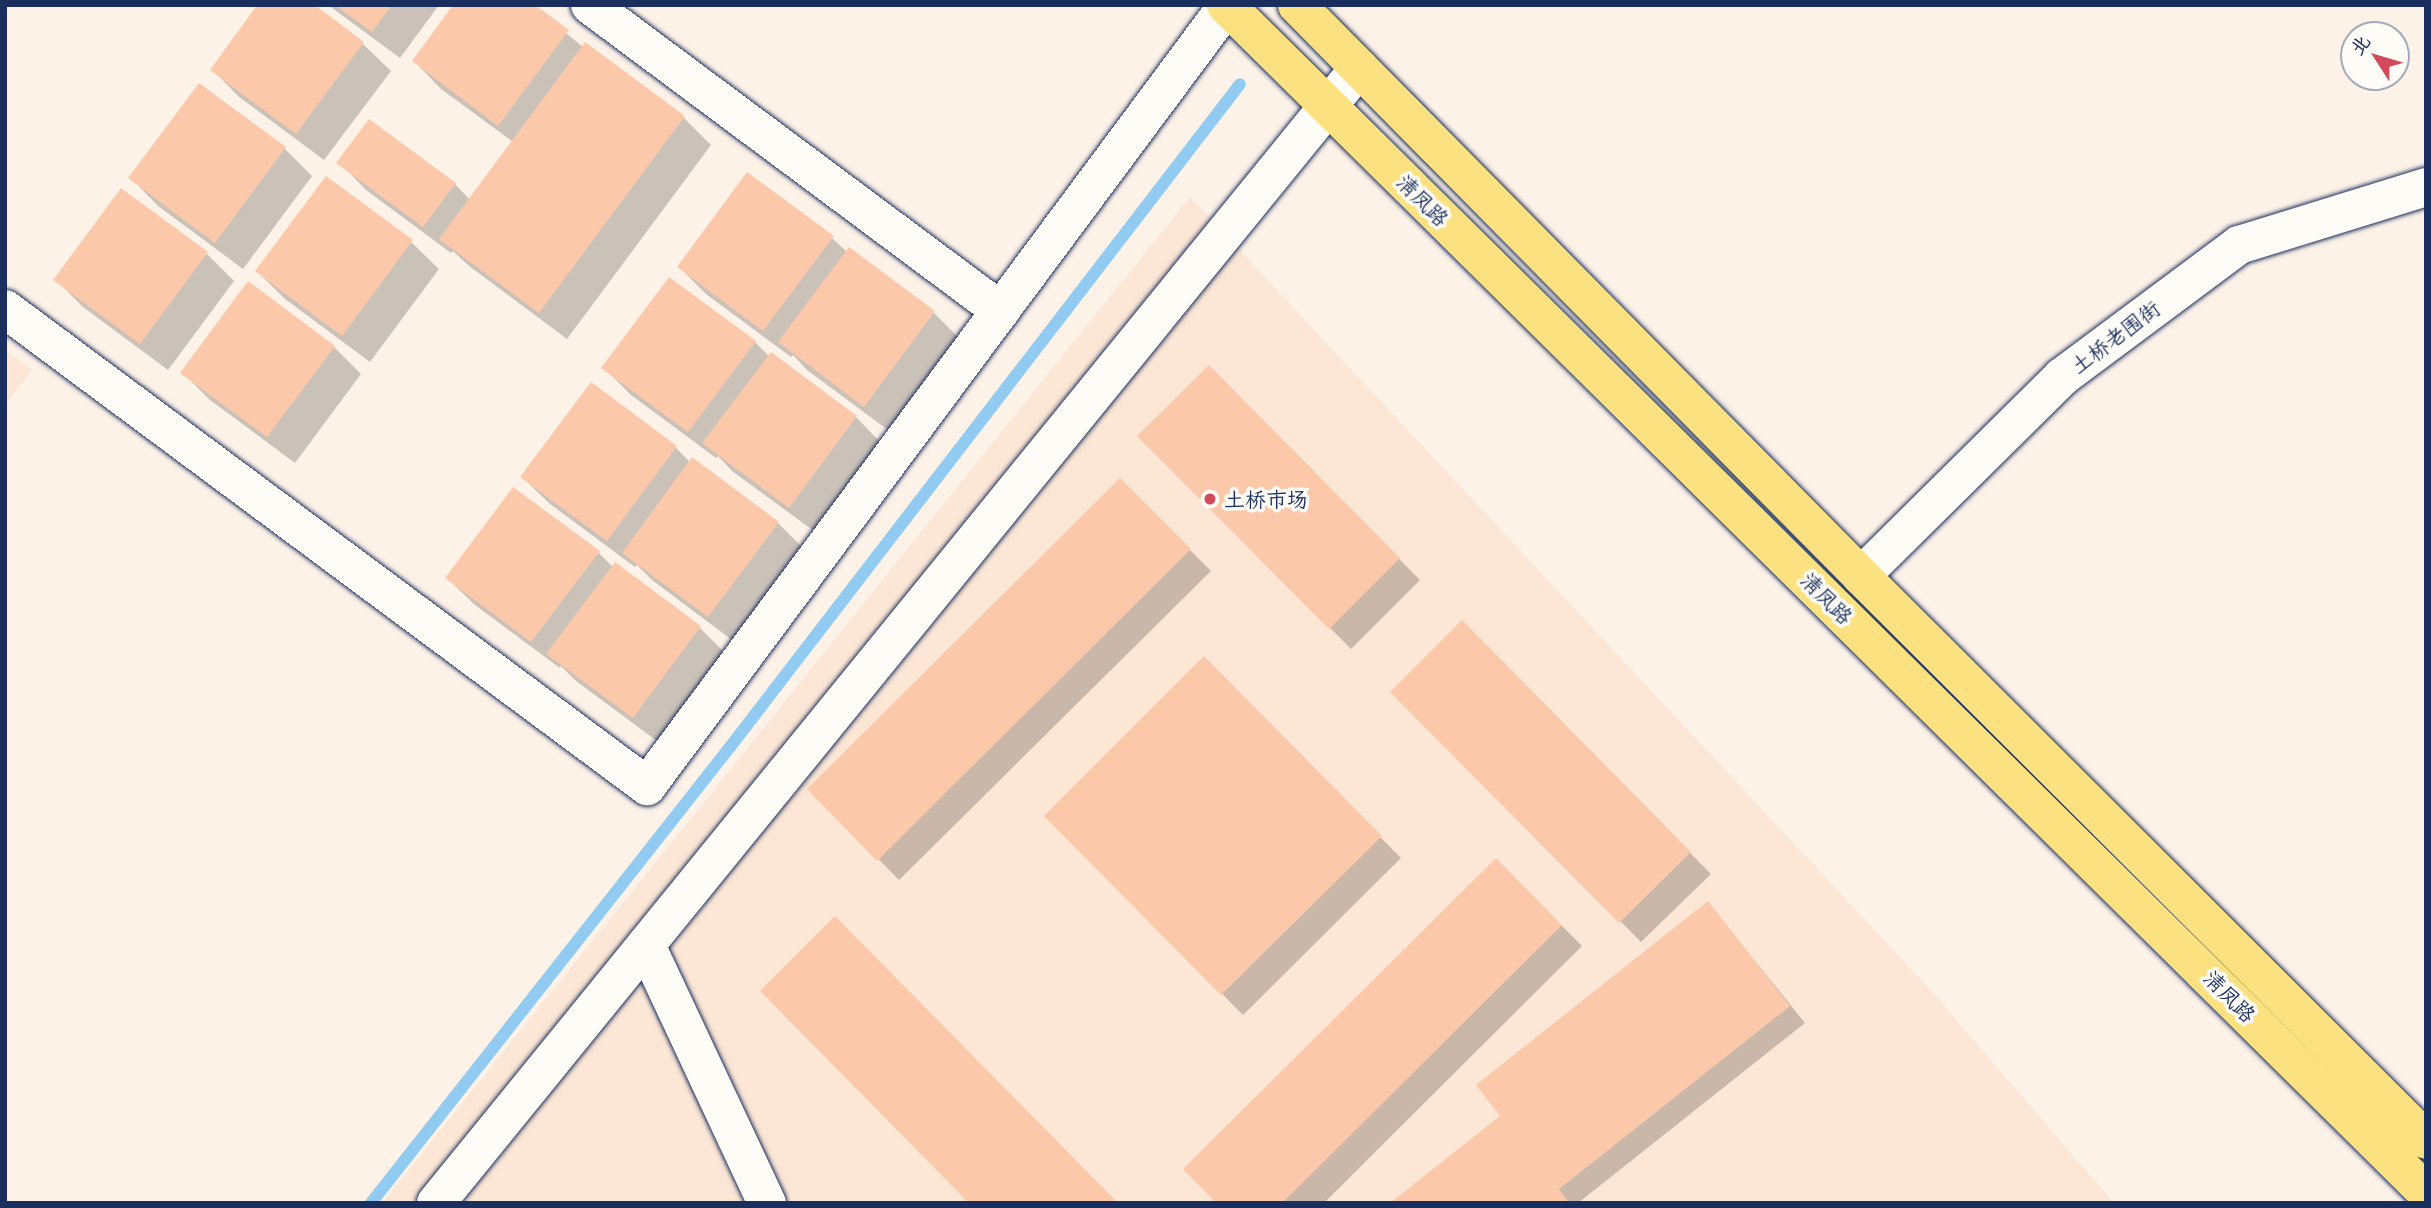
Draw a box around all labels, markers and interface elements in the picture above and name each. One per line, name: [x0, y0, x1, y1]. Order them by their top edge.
north arrow: [2340, 21, 2410, 91]
text: 北: [2344, 29, 2375, 59]
street label: 清凤路: [1392, 169, 1454, 231]
street label: 土桥老围街: [2065, 295, 2165, 379]
place label: 土桥市场: [1224, 486, 1308, 512]
marker: 土桥市场: [1202, 491, 1218, 507]
street label: 清凤路: [1796, 567, 1858, 629]
street label: 清凤路: [2199, 965, 2261, 1027]

